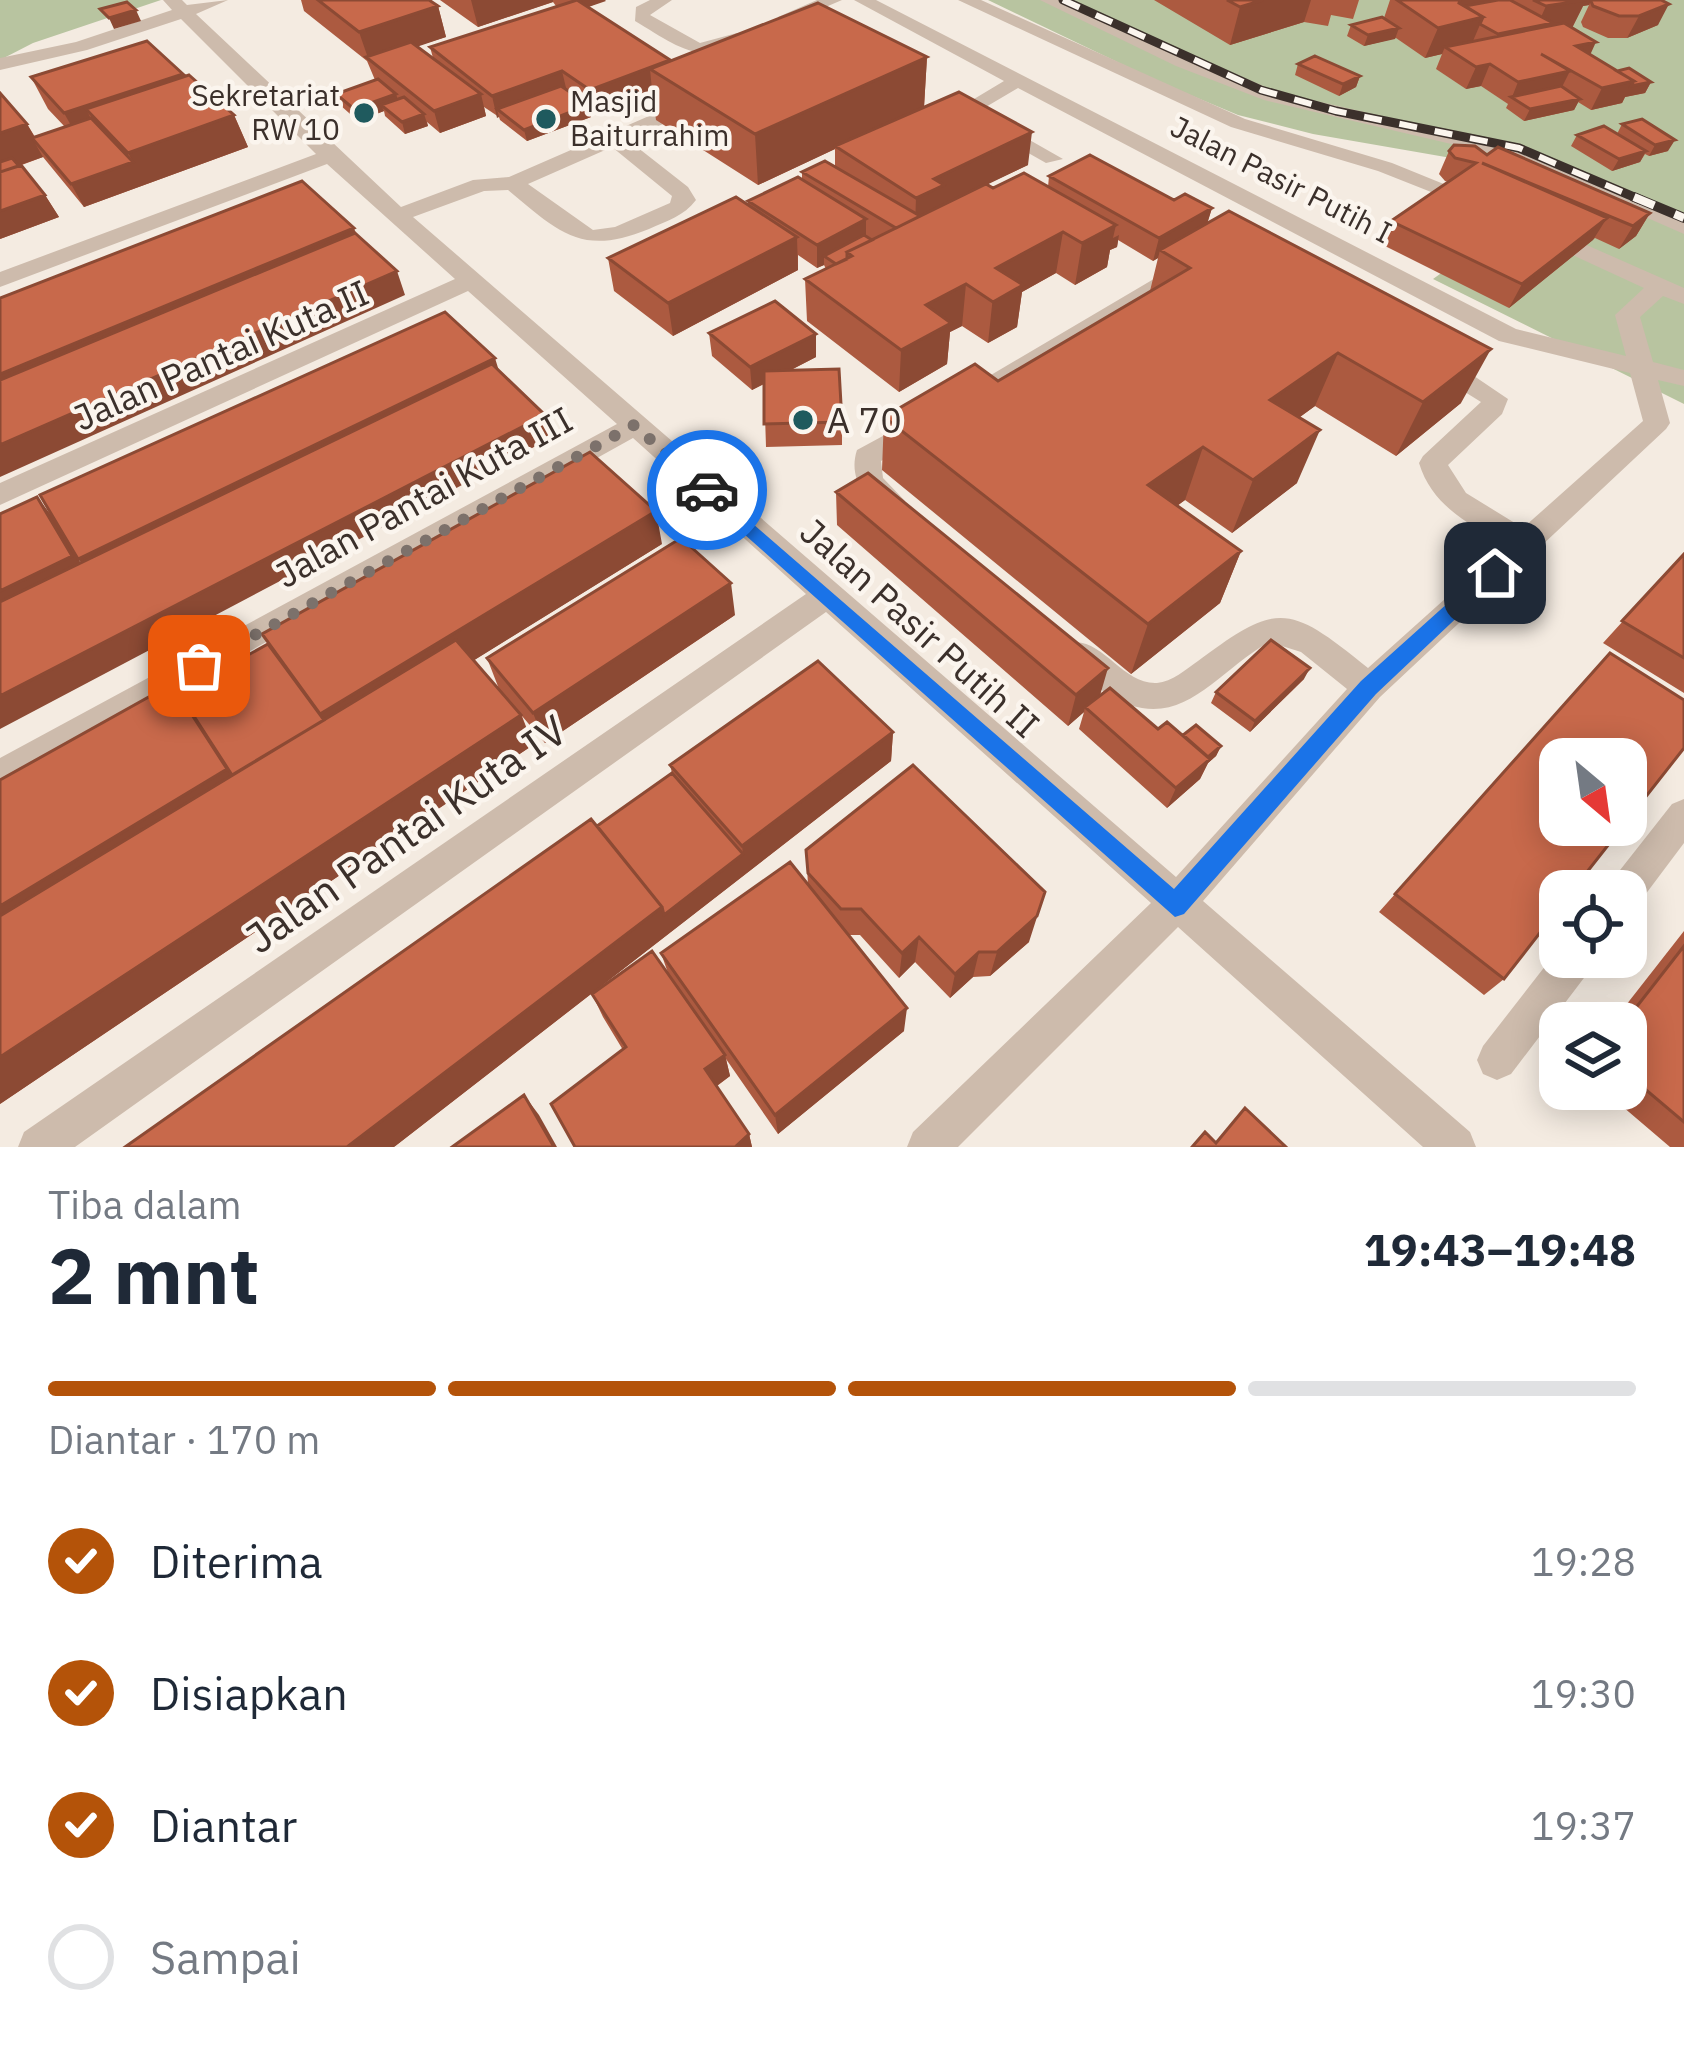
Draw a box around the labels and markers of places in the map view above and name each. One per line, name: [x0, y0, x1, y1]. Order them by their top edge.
place label: Sekretariat RW 10: [191, 75, 340, 148]
place label: Masjid Baiturrahim: [570, 81, 729, 154]
marker: Sekretariat RW 10: [351, 100, 377, 126]
marker: Masjid Baiturrahim: [533, 106, 559, 132]
place label: A 70: [827, 396, 902, 443]
marker: A 70: [790, 407, 816, 433]
pin: [1444, 522, 1546, 624]
pin: [148, 615, 250, 717]

